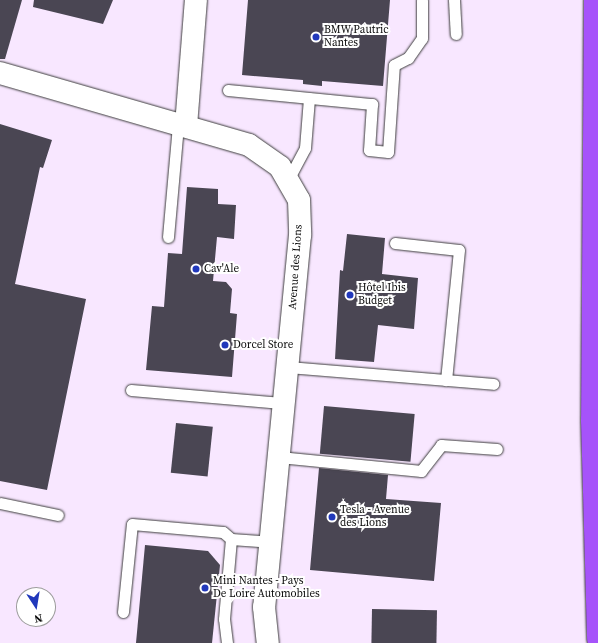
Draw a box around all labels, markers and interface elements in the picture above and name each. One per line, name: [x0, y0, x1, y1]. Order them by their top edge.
place label: BMW Pautric Nantes: [324, 24, 389, 50]
marker: BMW Pautric Nantes: [311, 32, 321, 42]
street label: Avenue des Lions: [286, 224, 306, 310]
place label: Cav'Ale: [204, 262, 239, 276]
marker: Cav'Ale: [191, 264, 201, 274]
place label: Hôtel Ibis Budget: [358, 282, 406, 308]
marker: Hôtel Ibis Budget: [345, 290, 355, 300]
place label: Dorcel Store: [233, 338, 293, 352]
marker: Dorcel Store: [220, 340, 230, 350]
place label: Tesla - Avenue des Lions: [340, 504, 410, 530]
marker: Tesla - Avenue des Lions: [327, 512, 337, 522]
place label: Mini Nantes - Pays De Loire Automobiles: [213, 575, 320, 601]
marker: Mini Nantes - Pays De Loire Automobiles: [200, 583, 210, 593]
north arrow: [16, 587, 56, 627]
text: N: [33, 610, 44, 626]

